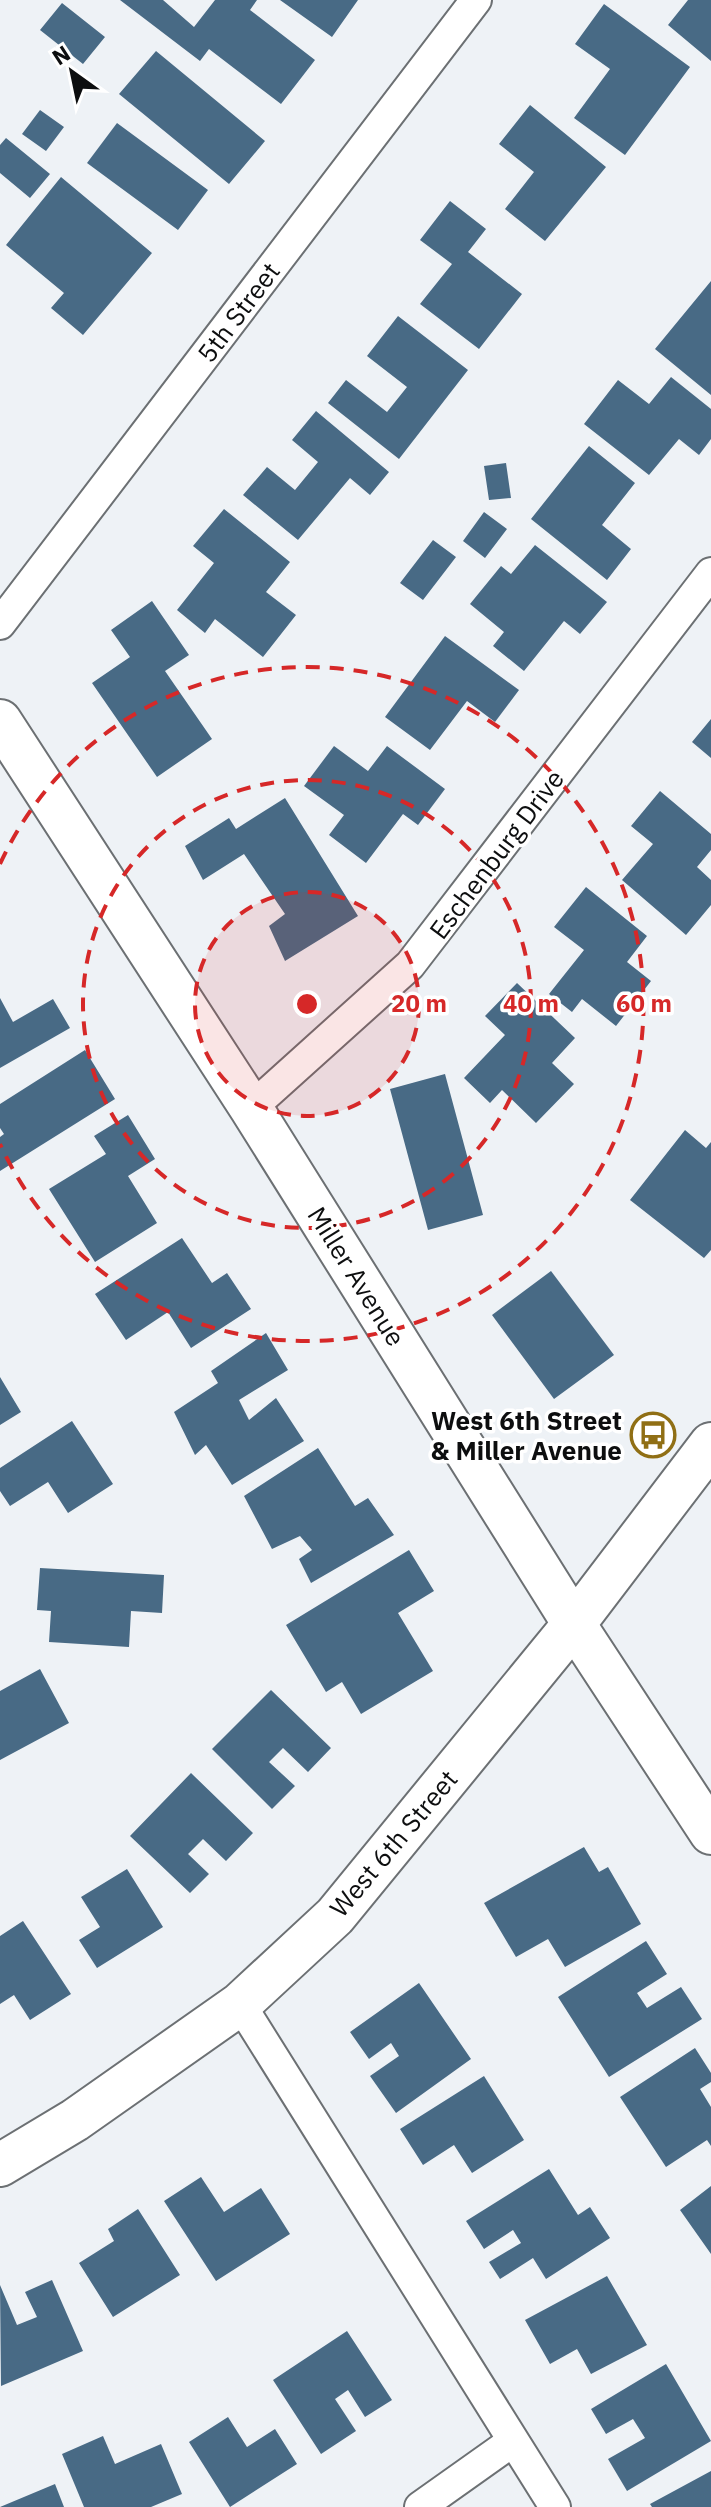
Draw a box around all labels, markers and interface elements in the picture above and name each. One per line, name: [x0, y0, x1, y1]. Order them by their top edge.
north arrow: [32, 32, 112, 112]
text: N: [46, 38, 75, 71]
street label: 5th Street: [189, 255, 287, 369]
street label: Eschenburg Drive: [421, 762, 571, 946]
text: 20 m: [391, 987, 447, 1019]
text: 40 m: [503, 987, 559, 1019]
text: 60 m: [616, 987, 672, 1019]
centre of rings: [293, 990, 321, 1018]
street label: Miller Avenue: [301, 1200, 413, 1352]
place label: West 6th Street & Miller Avenue: [431, 1403, 622, 1467]
bus stop icon: West 6th Street & Miller Avenue: [629, 1411, 677, 1459]
street label: West 6th Street: [322, 1762, 464, 1924]

